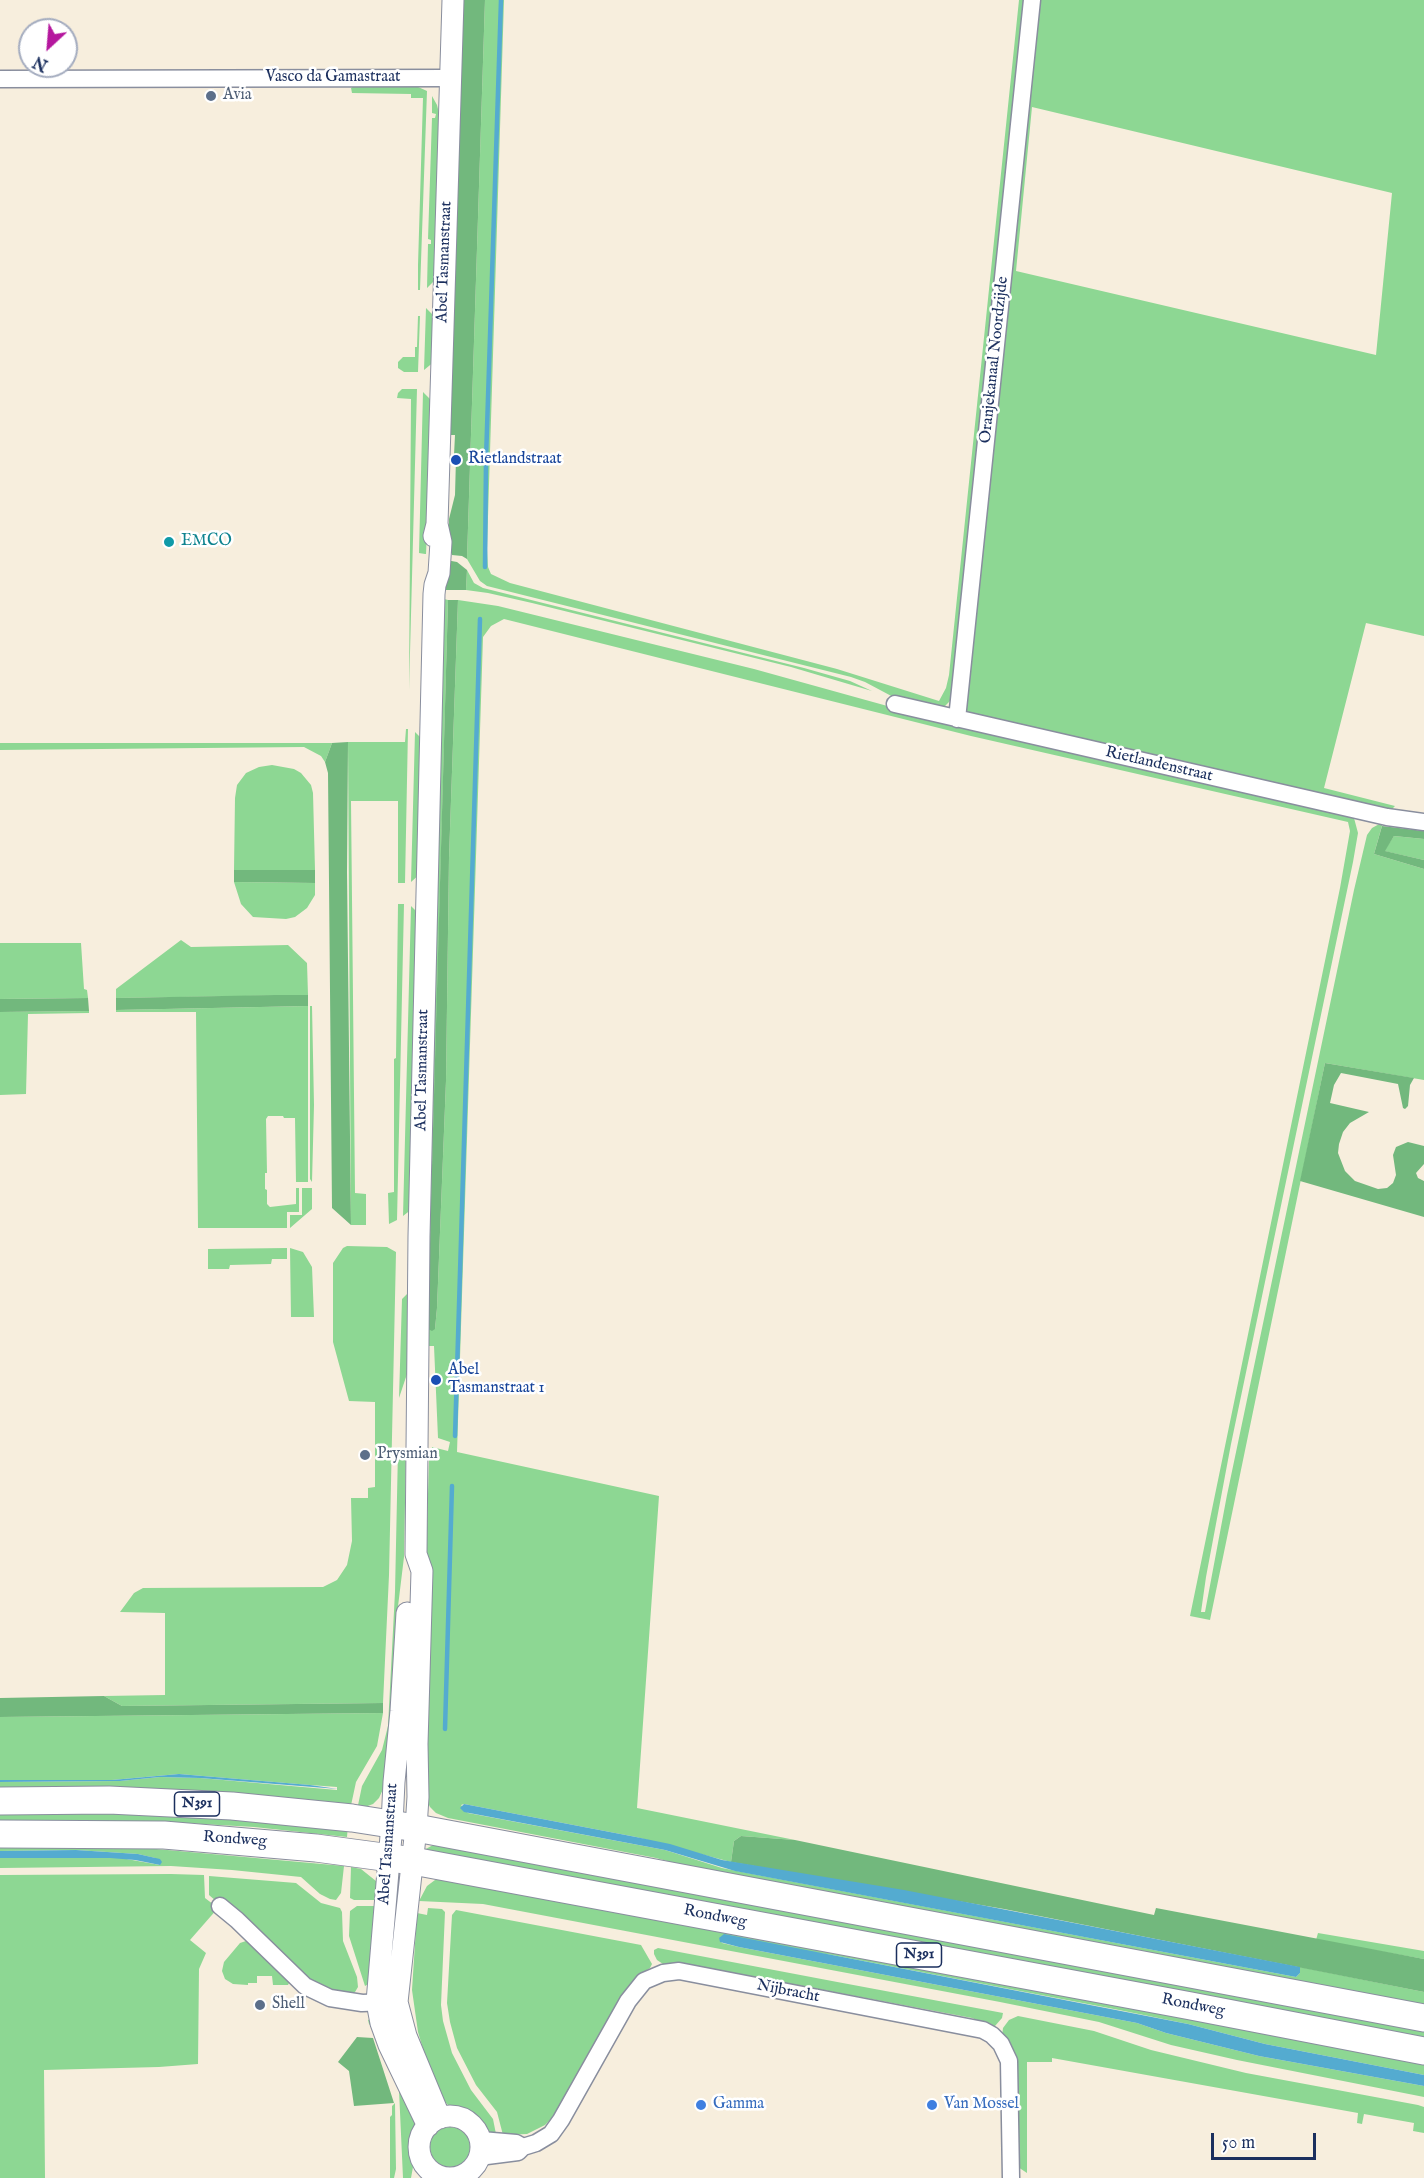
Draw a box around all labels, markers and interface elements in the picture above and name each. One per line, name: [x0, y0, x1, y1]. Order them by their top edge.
north arrow: [18, 18, 78, 78]
text: N: [30, 50, 52, 74]
street label: Vasco da Gamastraat: [265, 68, 401, 88]
place label: Avia: [223, 86, 252, 106]
marker: Avia: [204, 89, 218, 103]
street label: Abel Tasmanstraat: [433, 201, 457, 323]
street label: Oranjekanaal Noordzijde: [977, 276, 1013, 444]
place label: Rietlandstraat: [468, 450, 562, 470]
marker: Rietlandstraat: [449, 453, 463, 467]
place label: EMCO: [181, 532, 232, 552]
marker: EMCO: [162, 535, 176, 549]
street label: Rietlandenstraat: [1103, 743, 1215, 787]
street label: Abel Tasmanstraat: [412, 1009, 434, 1131]
place label: Abel Tasmanstraat 1: [448, 1361, 545, 1399]
marker: Abel Tasmanstraat 1: [429, 1373, 443, 1387]
place label: Prysmian: [377, 1445, 438, 1465]
marker: Prysmian: [358, 1448, 372, 1462]
street label: Abel Tasmanstraat: [375, 1783, 403, 1905]
road number: N391: [174, 1792, 220, 1816]
street label: Rondweg: [202, 1828, 268, 1852]
street label: Rondweg: [682, 1901, 748, 1933]
road number: N391: [896, 1943, 942, 1967]
street label: Nijbracht: [755, 1976, 821, 2008]
street label: Rondweg: [1160, 1990, 1226, 2022]
place label: Shell: [272, 1995, 305, 2015]
marker: Shell: [253, 1998, 267, 2012]
place label: Gamma: [713, 2095, 764, 2115]
place label: Van Mossel: [944, 2095, 1019, 2115]
marker: Gamma: [694, 2098, 708, 2112]
marker: Van Mossel: [925, 2098, 939, 2112]
scale bar: [1214, 2121, 1319, 2159]
text: 50 m: [1222, 2132, 1255, 2155]

